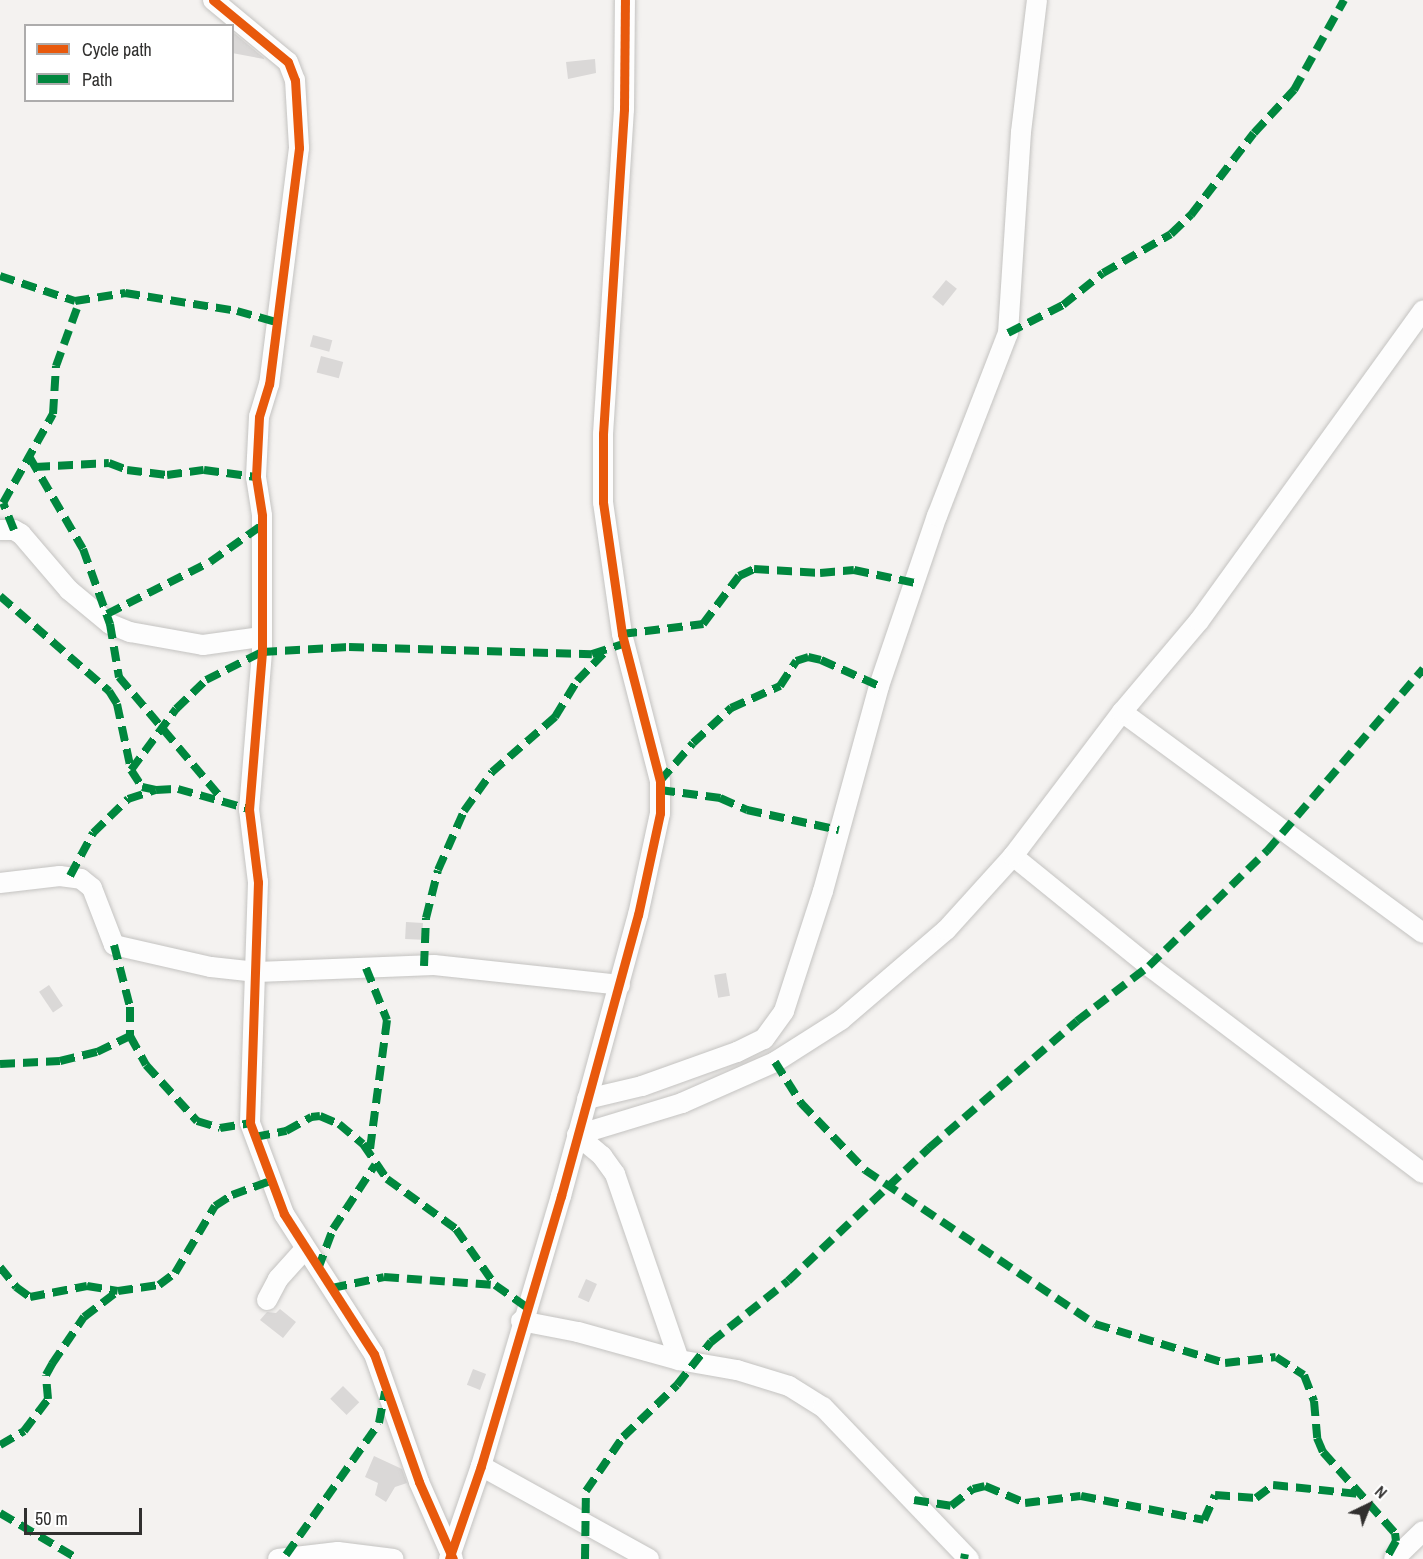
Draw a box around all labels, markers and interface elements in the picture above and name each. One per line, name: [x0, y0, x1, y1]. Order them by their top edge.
legend: [24, 24, 234, 102]
text: Cycle path: [82, 37, 152, 62]
text: Path: [82, 67, 112, 92]
north arrow: [1339, 1475, 1399, 1535]
text: N: [1370, 1481, 1392, 1503]
scale bar: [27, 1496, 146, 1534]
text: 50 m: [35, 1506, 68, 1531]

